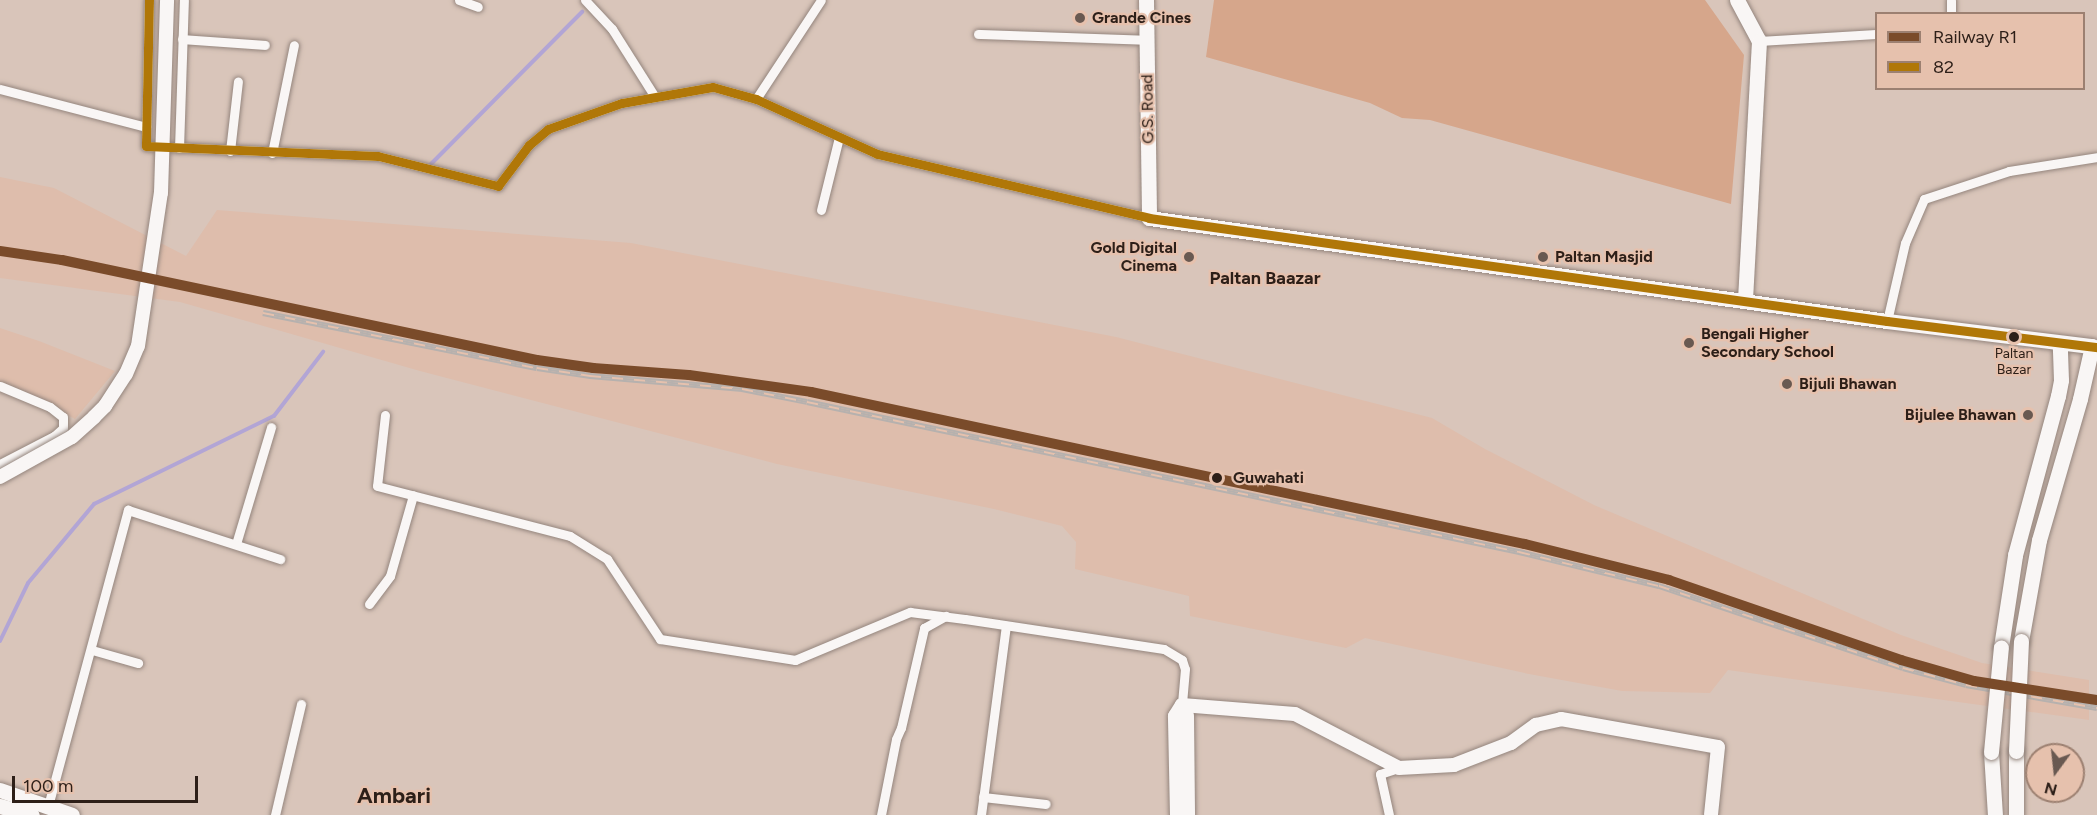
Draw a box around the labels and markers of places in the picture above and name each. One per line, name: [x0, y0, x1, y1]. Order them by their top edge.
place label: Grande Cines: [1092, 8, 1191, 28]
marker: Grande Cines: [1073, 11, 1087, 25]
place label: Gold Digital Cinema: [1091, 238, 1177, 276]
place label: Paltan Masjid: [1555, 247, 1653, 267]
marker: Gold Digital Cinema: [1182, 250, 1196, 264]
marker: Paltan Masjid: [1536, 250, 1550, 264]
place label: Bengali Higher Secondary School: [1701, 324, 1834, 362]
marker: Paltan Bazar: [2008, 331, 2020, 343]
marker: Bengali Higher Secondary School: [1682, 336, 1696, 350]
place label: Paltan Bazar: [1995, 346, 2033, 378]
place label: Bijuli Bhawan: [1799, 374, 1897, 394]
marker: Bijuli Bhawan: [1780, 377, 1794, 391]
place label: Bijulee Bhawan: [1905, 405, 2016, 425]
marker: Bijulee Bhawan: [2021, 408, 2035, 422]
marker: Guwahati: [1206, 467, 1228, 489]
place label: Guwahati: [1233, 468, 1304, 488]

